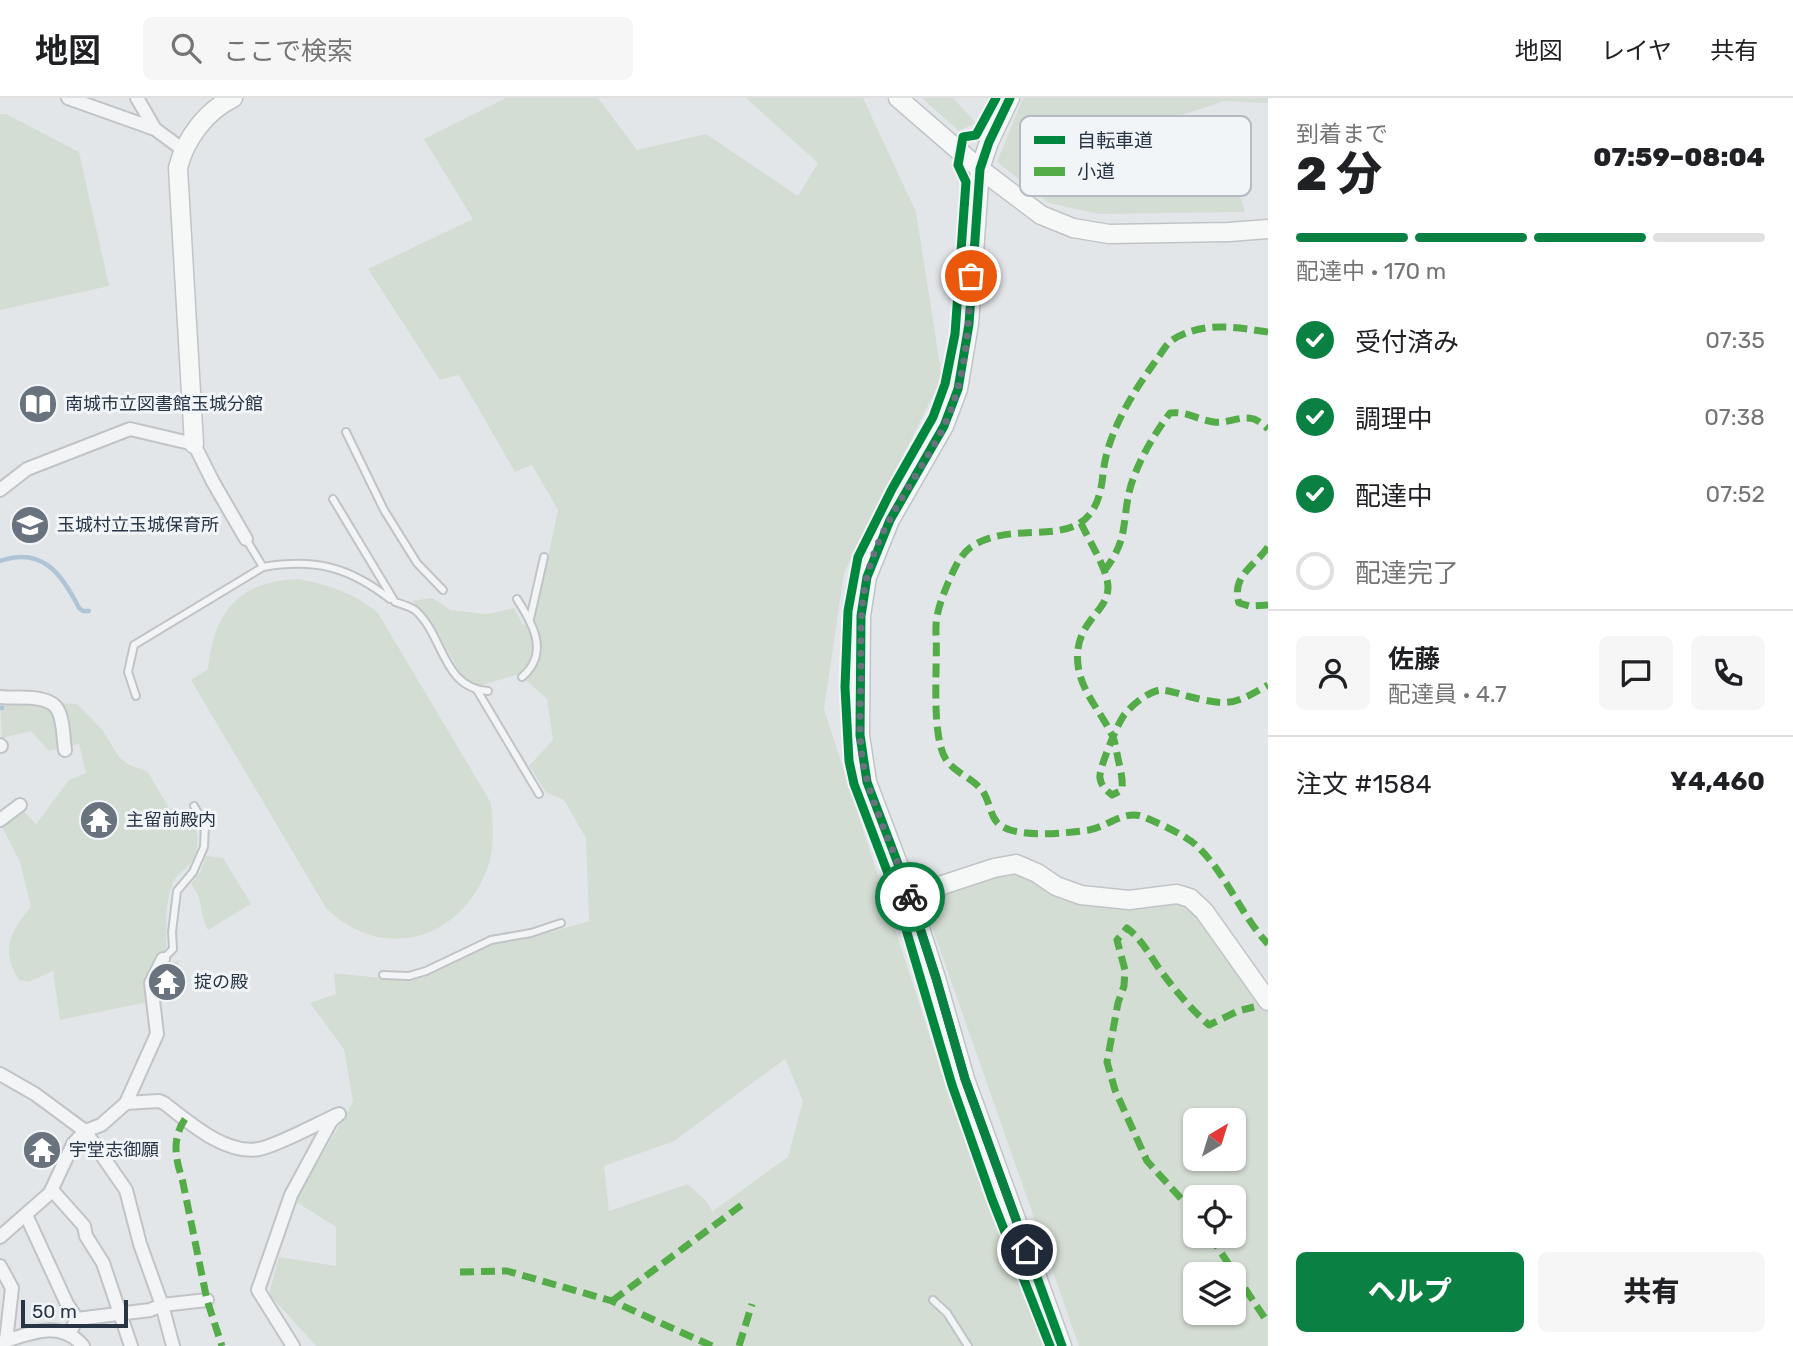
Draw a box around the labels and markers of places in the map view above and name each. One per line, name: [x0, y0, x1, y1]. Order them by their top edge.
pin: [941, 246, 1001, 306]
library icon: 南城市立図書館玉城分館: [17, 383, 59, 425]
place label: 南城市立図書館玉城分館: [65, 393, 263, 415]
school or university icon: 玉城村立玉城保育所: [9, 504, 51, 546]
place label: 玉城村立玉城保育所: [57, 514, 219, 536]
temple icon: 主留前殿内: [78, 799, 120, 841]
place label: 主留前殿内: [126, 809, 216, 831]
temple icon: 掟の殿: [146, 961, 188, 1003]
place label: 掟の殿: [194, 971, 248, 993]
temple icon: 宇堂志御願: [21, 1129, 63, 1171]
place label: 宇堂志御願: [69, 1139, 159, 1161]
pin: [997, 1220, 1057, 1280]

